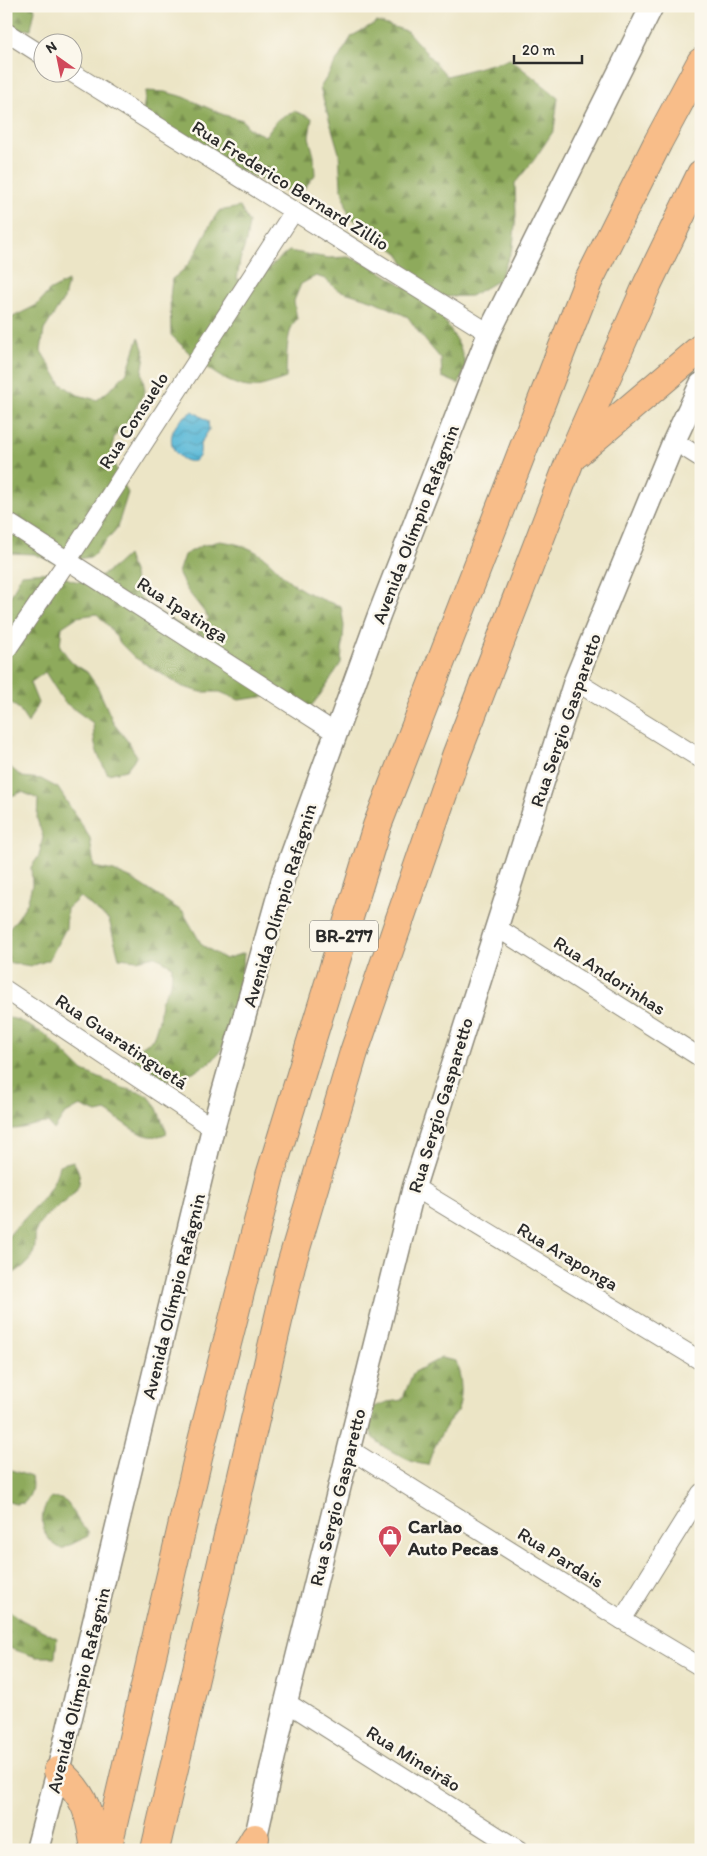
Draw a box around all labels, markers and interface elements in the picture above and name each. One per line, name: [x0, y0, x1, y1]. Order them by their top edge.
north arrow: [32, 32, 82, 82]
scale bar: [514, 32, 582, 64]
text: N: [43, 38, 60, 57]
text: 20 m: [522, 41, 556, 59]
street label: Rua Frederico Bernard Zillio: [188, 115, 394, 256]
street label: Rua Consuelo: [93, 367, 173, 473]
street label: Avenida Olímpio Rafagnin: [367, 421, 464, 627]
street label: Rua Ipatinga: [133, 571, 233, 648]
street label: Rua Sergio Gasparetto: [525, 630, 606, 810]
street label: Avenida Olímpio Rafagnin: [238, 800, 321, 1010]
road number: BR-277: [310, 920, 378, 951]
street label: Rua Andorinhas: [549, 931, 670, 1020]
street label: Rua Guaratinguetá: [51, 989, 193, 1094]
street label: Rua Sergio Gasparetto: [403, 1015, 478, 1196]
street label: Avenida Olímpio Rafagnin: [137, 1191, 210, 1401]
street label: Rua Araponga: [513, 1217, 623, 1296]
street label: Rua Sergio Gasparetto: [304, 1406, 371, 1588]
place label: Carlao Auto Pecas: [407, 1515, 499, 1560]
street label: Rua Pardais: [513, 1522, 608, 1593]
shop icon: Carlao Auto Pecas: [377, 1524, 403, 1558]
street label: Avenida Olímpio Rafagnin: [42, 1585, 115, 1795]
street label: Rua Mineirão: [362, 1720, 465, 1797]

